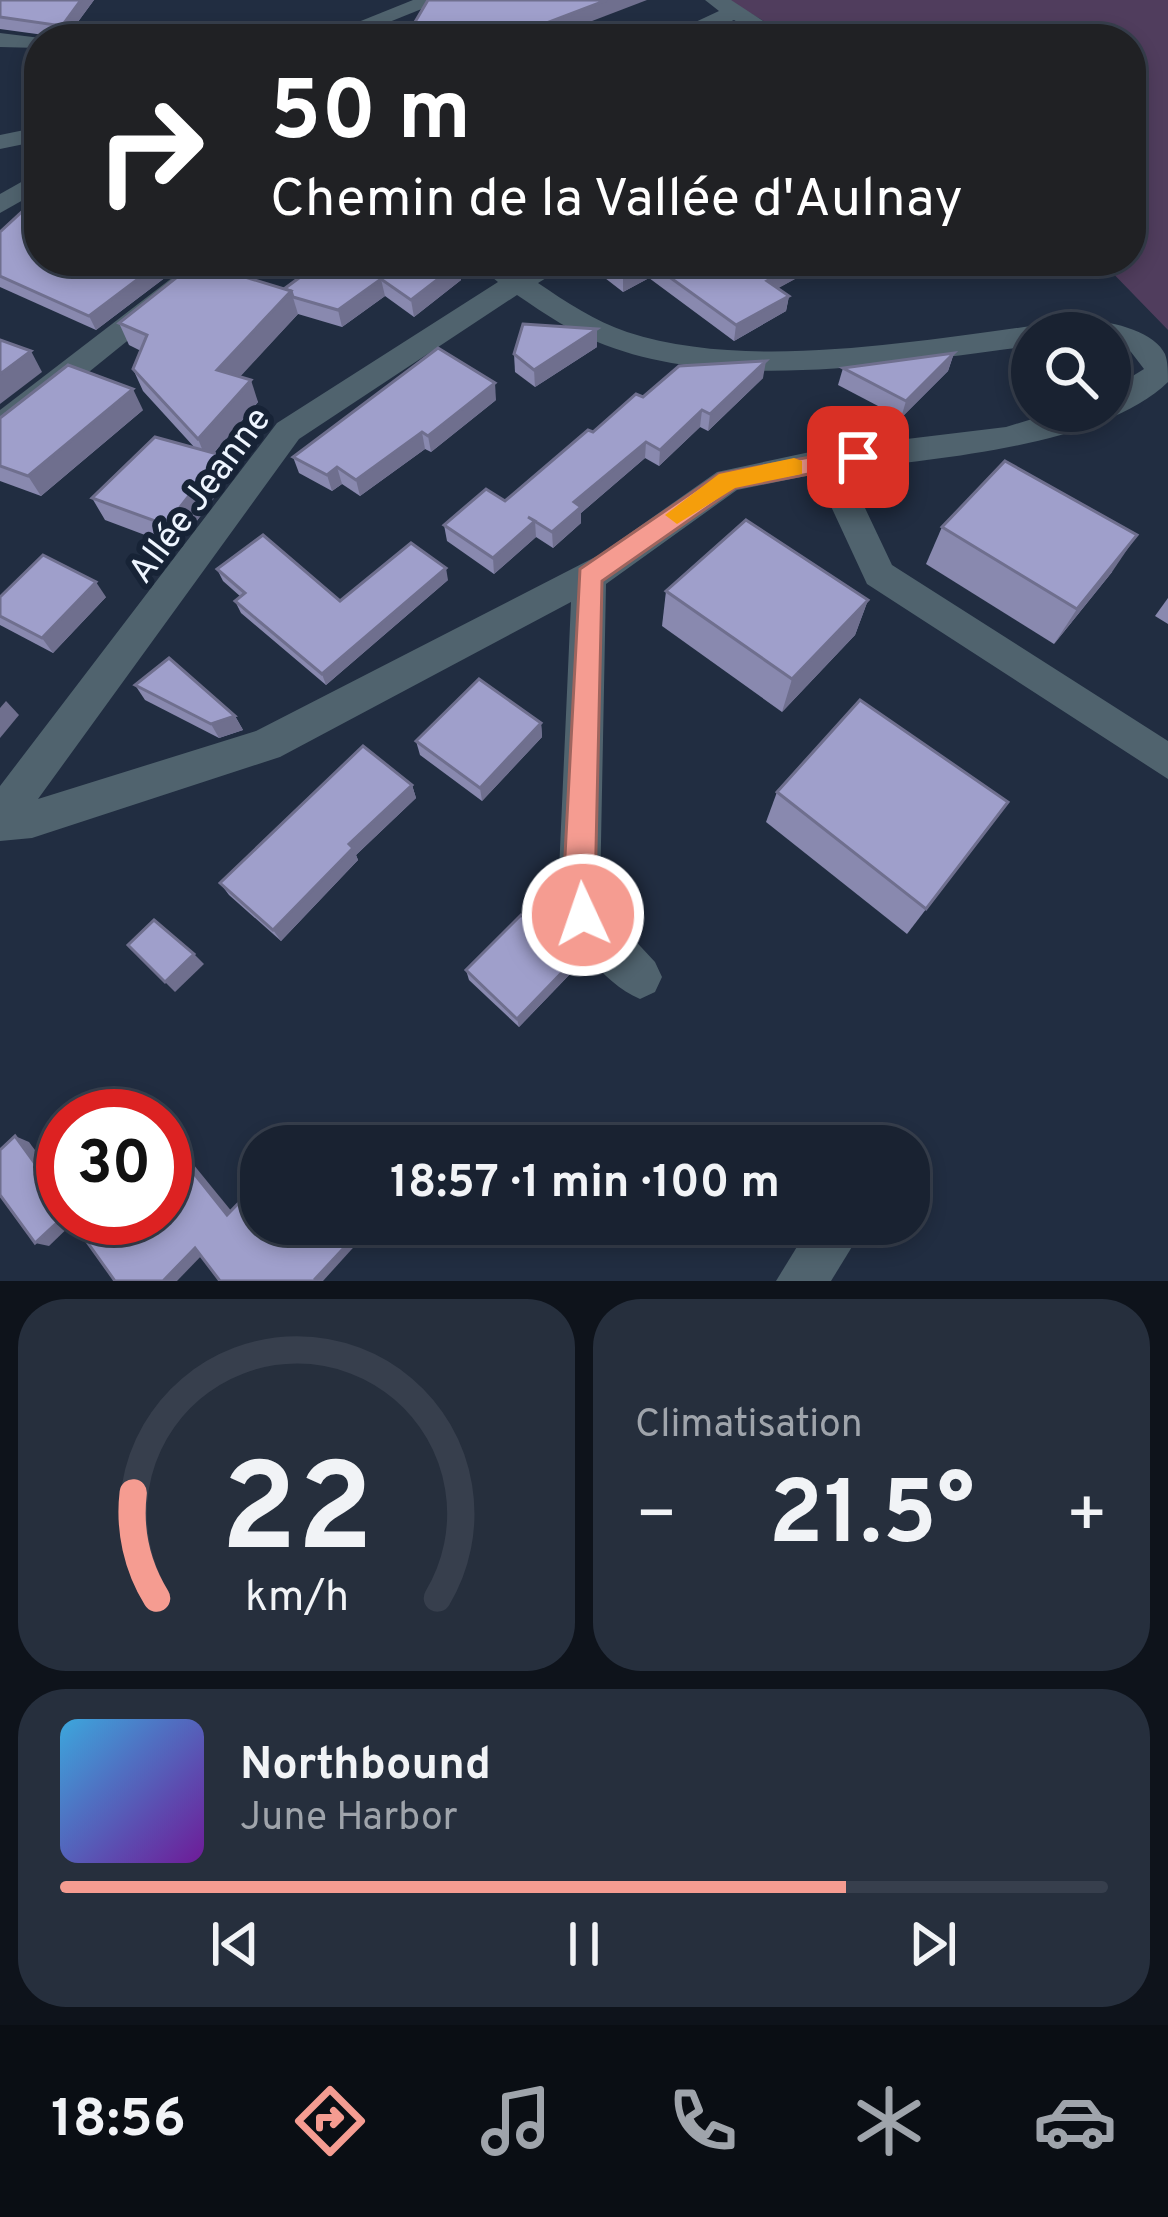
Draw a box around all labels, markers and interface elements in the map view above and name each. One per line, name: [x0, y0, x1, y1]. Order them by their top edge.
text: 50 m: [270, 63, 471, 169]
icon: right: [72, 72, 228, 228]
text: Chemin de la Vallée d'Aulnay: [270, 167, 963, 236]
map controls: [1011, 312, 1131, 432]
button: search: [1011, 312, 1131, 432]
street label: Allée Jeanne: [120, 399, 283, 594]
pin: [807, 406, 909, 508]
icon: arrive: [825, 424, 891, 490]
position arrow: [520, 852, 646, 978]
speed limit sign: 30: [36, 1089, 192, 1245]
text: 18:57 · 1 min · 100 m: [390, 1156, 780, 1213]
text: Climatisation: [635, 1402, 863, 1451]
text: 22: [220, 1437, 373, 1595]
text: 21.5°: [769, 1462, 974, 1575]
text: −: [635, 1477, 678, 1560]
text: +: [1065, 1477, 1108, 1560]
text: km/h: [244, 1572, 349, 1626]
text: Northbound: [240, 1738, 491, 1795]
text: June Harbor: [240, 1795, 458, 1844]
icon: previous: [202, 1911, 268, 1977]
icon: pause: [551, 1911, 617, 1977]
icon: next: [900, 1911, 966, 1977]
icon: directions: [288, 2079, 372, 2163]
icon: music: [474, 2079, 558, 2163]
icon: phone: [661, 2079, 745, 2163]
icon: climate: [847, 2079, 931, 2163]
icon: car: [1033, 2079, 1117, 2163]
text: 18:56: [51, 2087, 186, 2156]

